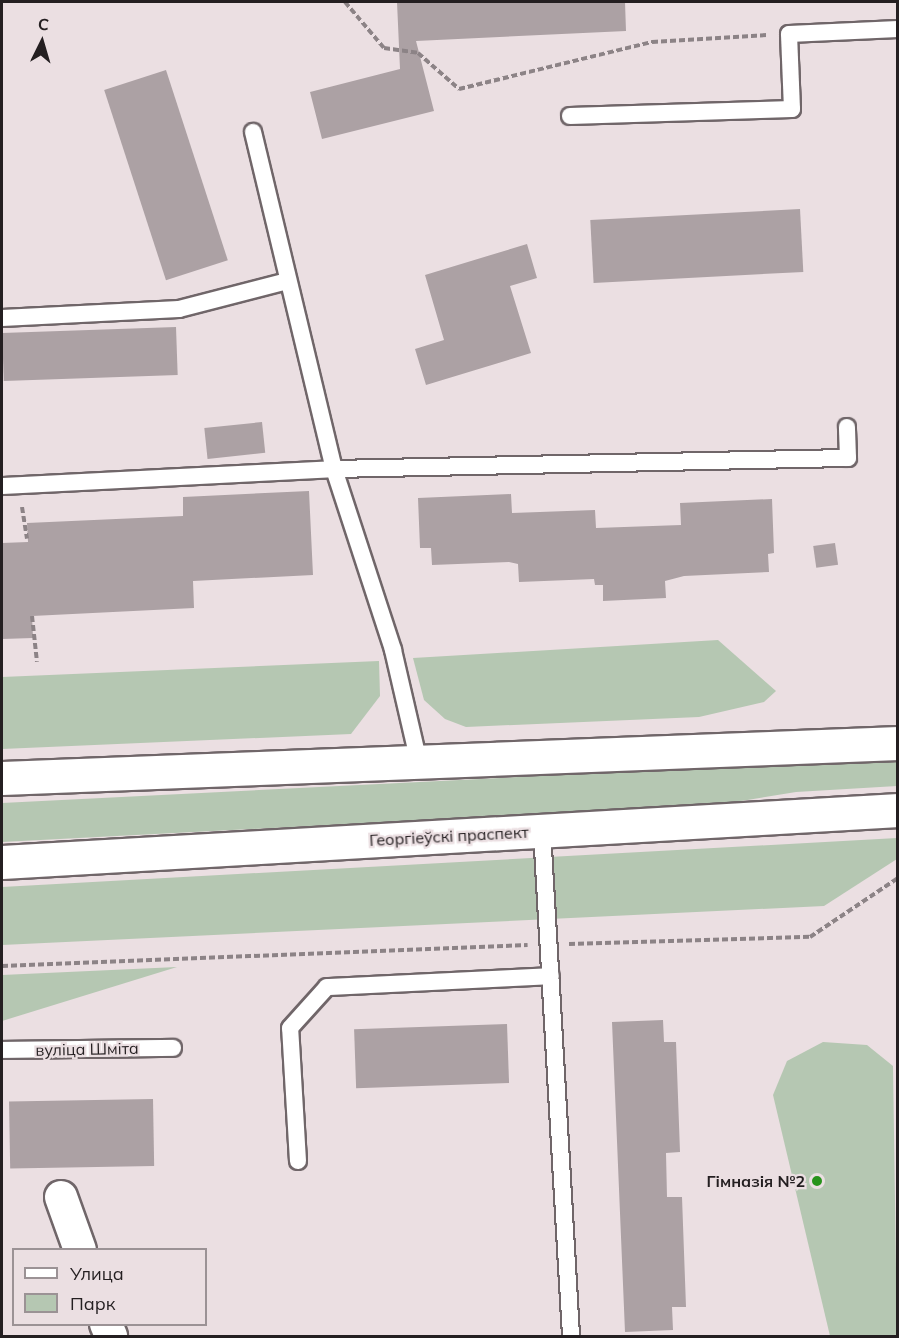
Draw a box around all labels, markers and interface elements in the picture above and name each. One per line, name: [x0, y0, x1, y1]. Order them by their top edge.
north arrow: [12, 12, 72, 72]
text: С: [37, 14, 50, 35]
street label: Георгіеўскі праспект: [369, 822, 529, 850]
street label: вуліца Шміта: [35, 1039, 139, 1059]
place label: Гімназія №2: [706, 1171, 805, 1191]
marker: Гімназія №2: [810, 1174, 824, 1188]
legend: [12, 1248, 207, 1326]
text: Улица: [70, 1262, 124, 1285]
text: Парк: [70, 1292, 115, 1315]

